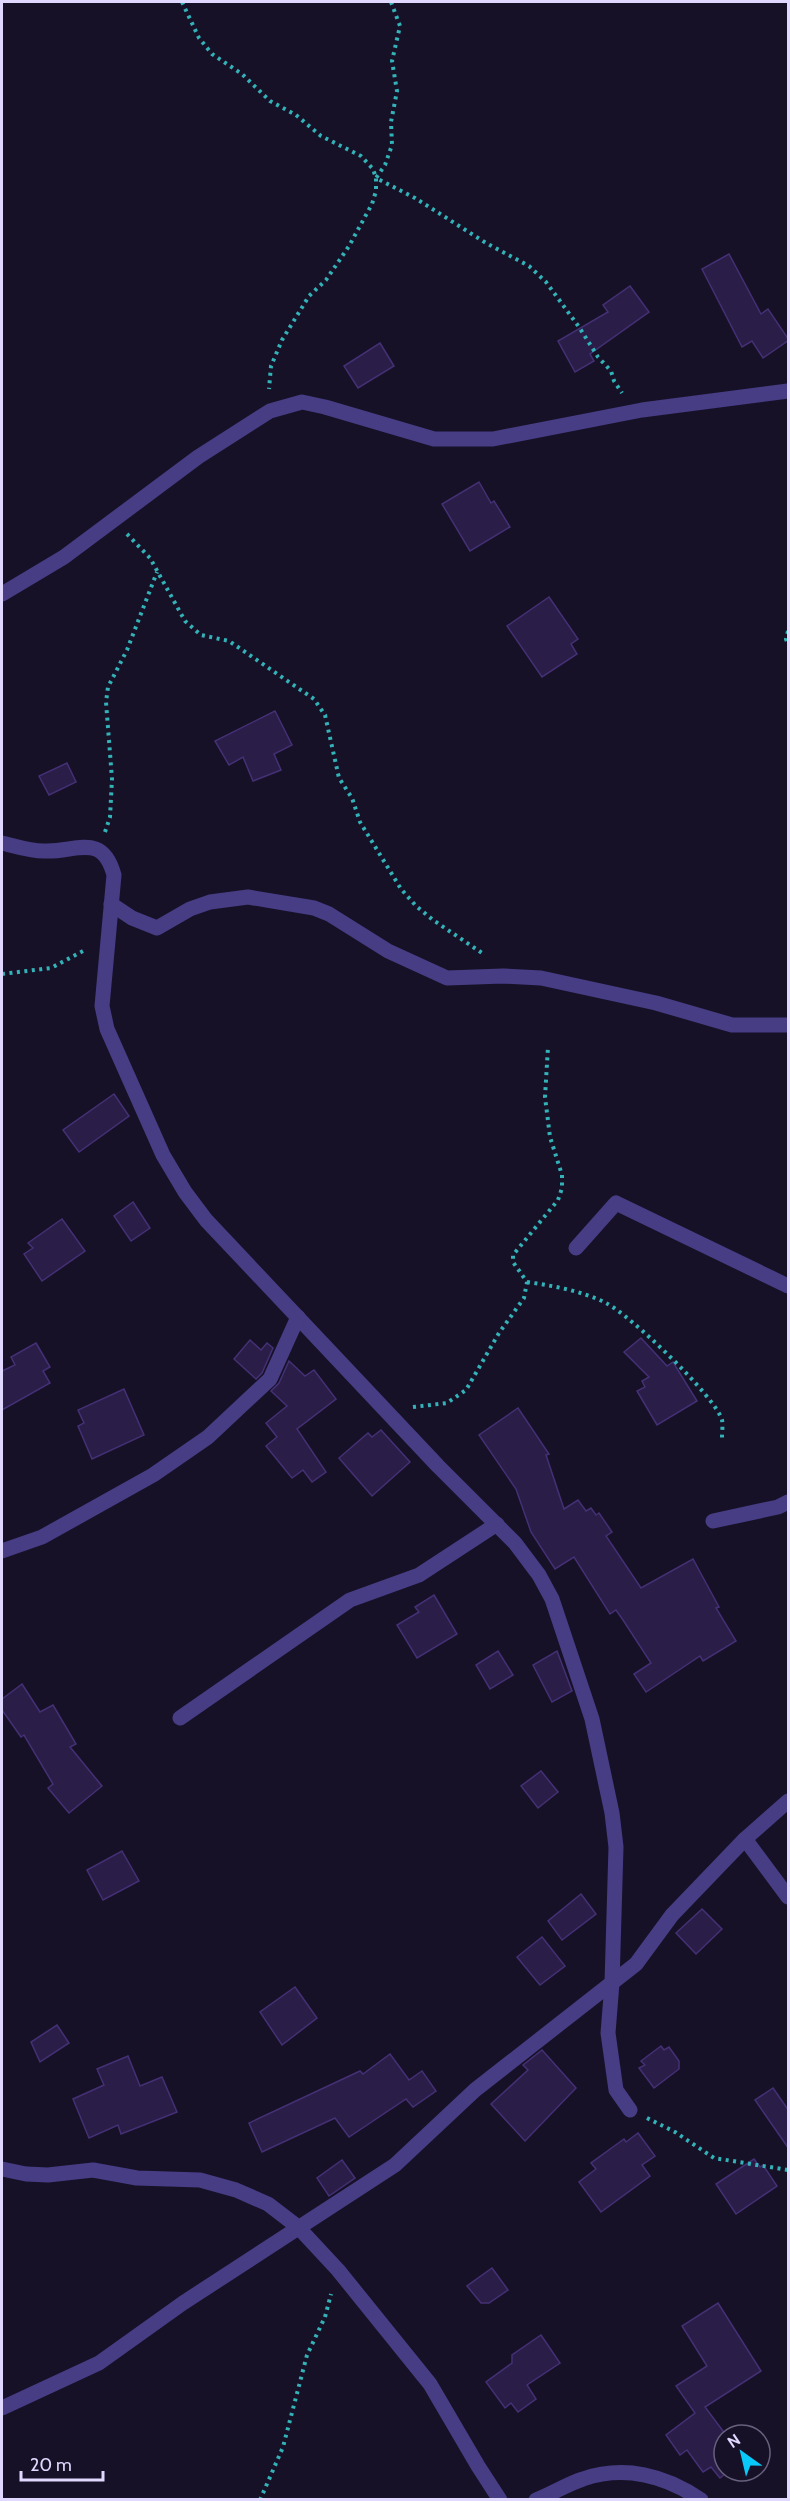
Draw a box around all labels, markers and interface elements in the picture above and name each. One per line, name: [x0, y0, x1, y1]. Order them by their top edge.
north arrow: [712, 2423, 772, 2483]
text: N: [724, 2430, 744, 2452]
scale bar: [21, 2444, 104, 2482]
text: 20 m: [30, 2454, 72, 2476]

